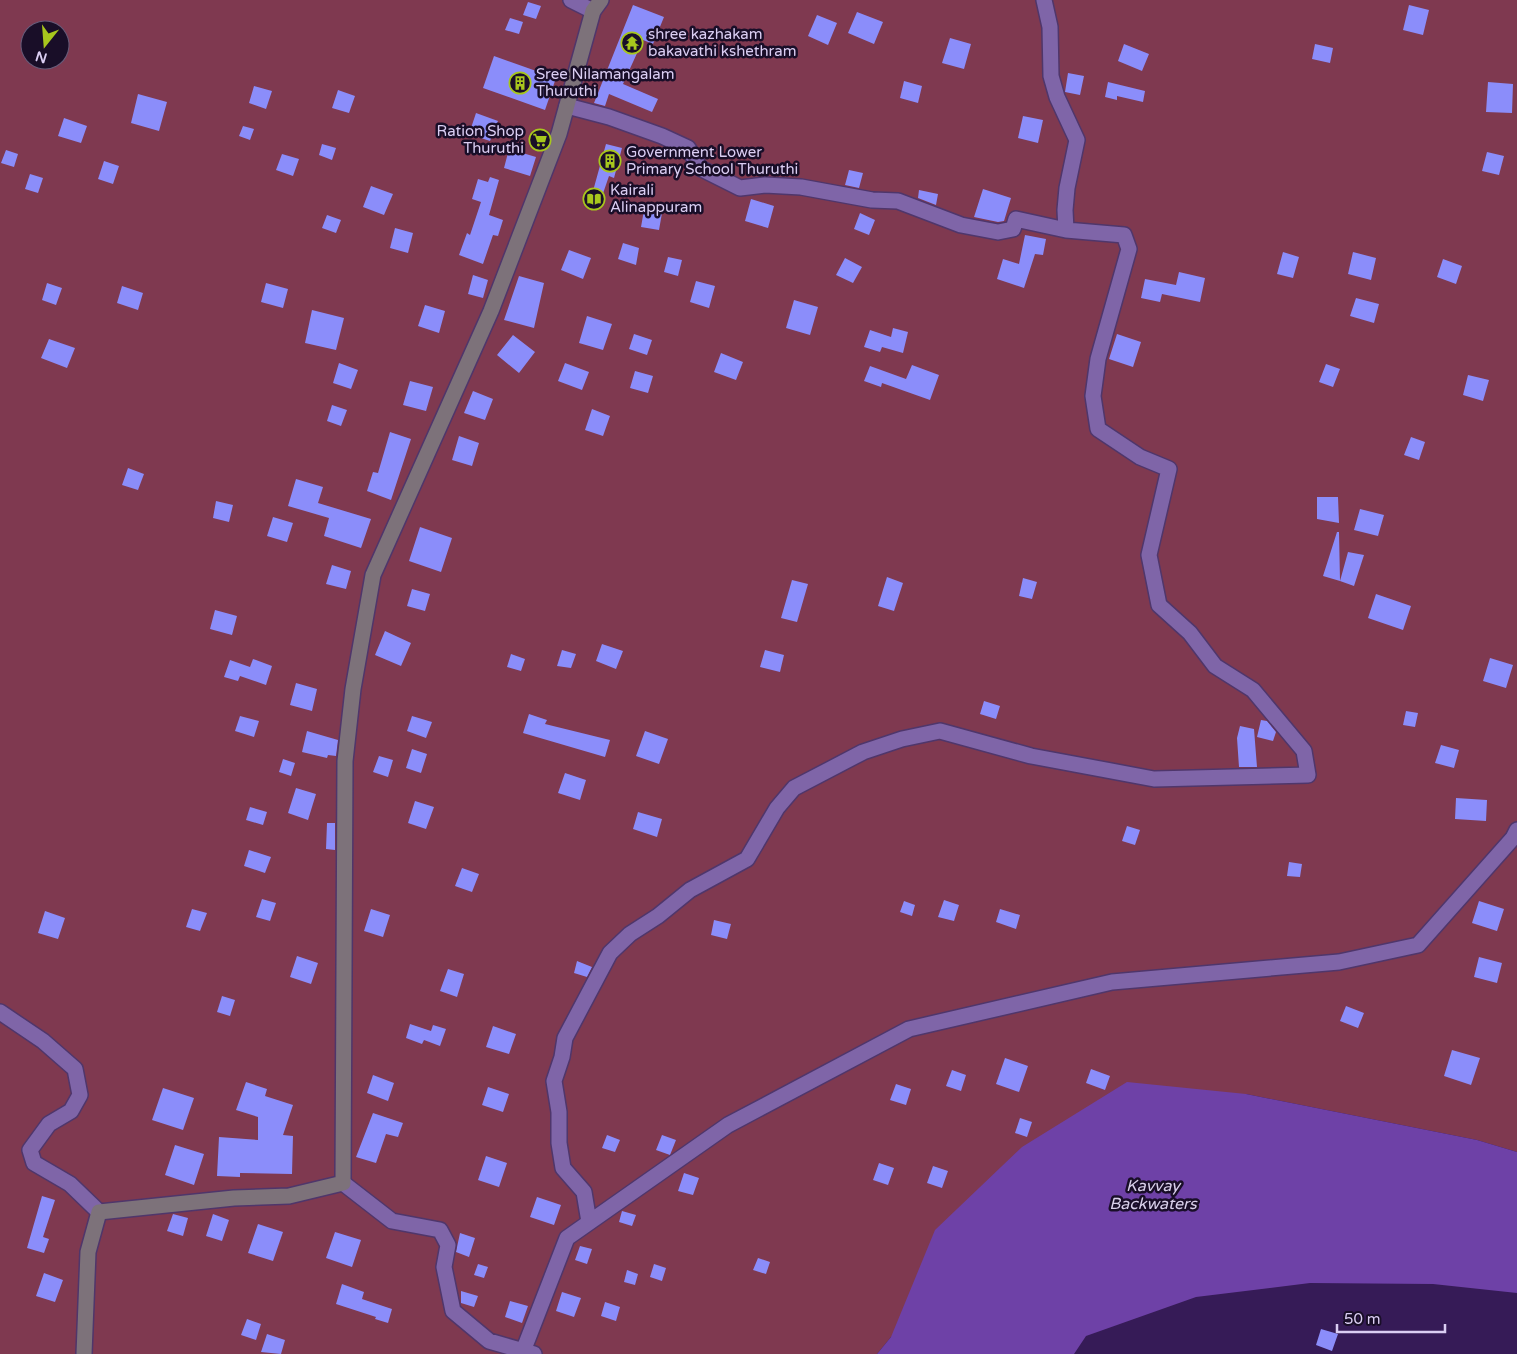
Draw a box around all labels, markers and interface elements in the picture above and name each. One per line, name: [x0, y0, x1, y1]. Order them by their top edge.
north arrow: [20, 20, 70, 70]
place label: shree kazhakam bakavathi kshethram: [648, 25, 797, 60]
temple icon: shree kazhakam bakavathi kshethram: [620, 31, 644, 55]
text: N: [33, 47, 49, 67]
place label: Sree Nilamangalam Thuruthi: [536, 65, 674, 100]
building icon: Sree Nilamangalam Thuruthi: [508, 71, 532, 95]
place label: Ration Shop Thuruthi: [437, 122, 524, 157]
supermarket icon: Ration Shop Thuruthi: [528, 128, 552, 152]
place label: Government Lower Primary School Thuruthi: [626, 143, 798, 178]
building icon: Government Lower Primary School Thuruthi: [598, 149, 622, 173]
place label: Kairali Alinappuram: [610, 181, 702, 216]
library icon: Kairali Alinappuram: [582, 187, 606, 211]
water label: Kavvay Backwaters: [1109, 1176, 1198, 1214]
scale bar: [1337, 1302, 1444, 1334]
text: 50 m: [1344, 1310, 1381, 1328]

